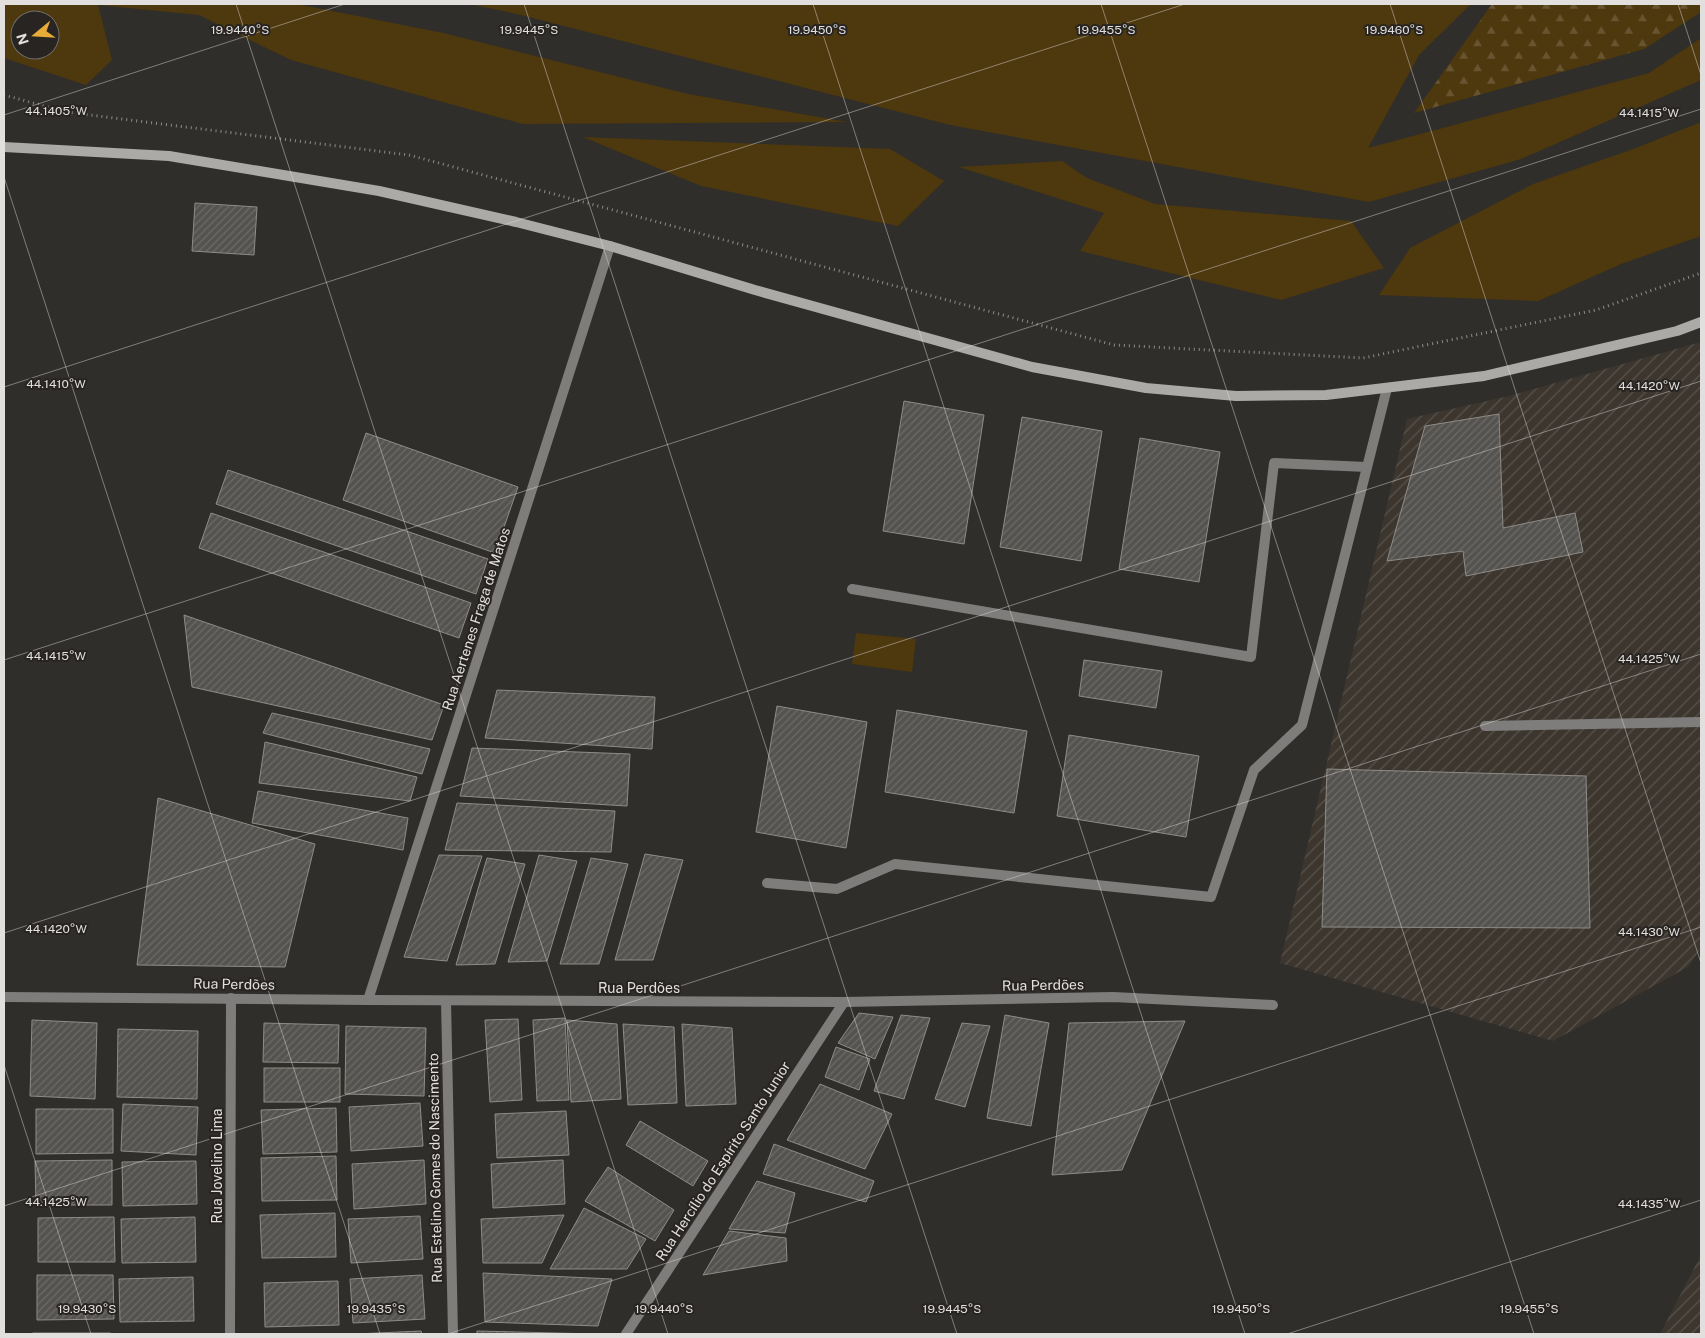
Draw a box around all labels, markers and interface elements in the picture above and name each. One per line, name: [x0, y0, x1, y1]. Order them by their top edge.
north arrow: [10, 10, 60, 60]
text: 19.9440°S: [211, 23, 269, 37]
text: 19.9445°S: [500, 23, 558, 37]
text: 19.9450°S: [788, 23, 846, 37]
text: 19.9455°S: [1077, 23, 1135, 37]
text: 19.9460°S: [1365, 23, 1423, 37]
text: N: [13, 31, 32, 47]
text: 44.1405°W: [25, 104, 88, 118]
text: 44.1415°W: [1619, 106, 1679, 120]
text: 44.1410°W: [26, 377, 86, 391]
text: 44.1420°W: [1618, 379, 1680, 393]
street label: Rua Aertenes Fraga de Matos: [439, 525, 513, 713]
text: 44.1415°W: [26, 649, 86, 663]
text: 44.1425°W: [1618, 652, 1681, 666]
text: 44.1420°W: [25, 922, 87, 936]
text: 44.1430°W: [1618, 925, 1681, 939]
street label: Rua Perdões: [193, 975, 275, 993]
street label: Rua Perdões: [1002, 976, 1084, 994]
street label: Rua Perdões: [598, 980, 680, 996]
street label: Rua Estelino Gomes do Nascimento: [425, 1053, 445, 1283]
street label: Rua Hercílio do Espírito Santo Junior: [652, 1058, 794, 1264]
street label: Rua Jovelino Lima: [209, 1108, 225, 1224]
text: 44.1425°W: [25, 1195, 88, 1209]
text: 44.1435°W: [1618, 1197, 1681, 1211]
text: 19.9430°S: [58, 1302, 116, 1316]
text: 19.9435°S: [347, 1302, 405, 1316]
text: 19.9440°S: [635, 1302, 693, 1316]
text: 19.9445°S: [923, 1302, 981, 1316]
text: 19.9450°S: [1212, 1302, 1270, 1316]
text: 19.9455°S: [1500, 1302, 1558, 1316]

